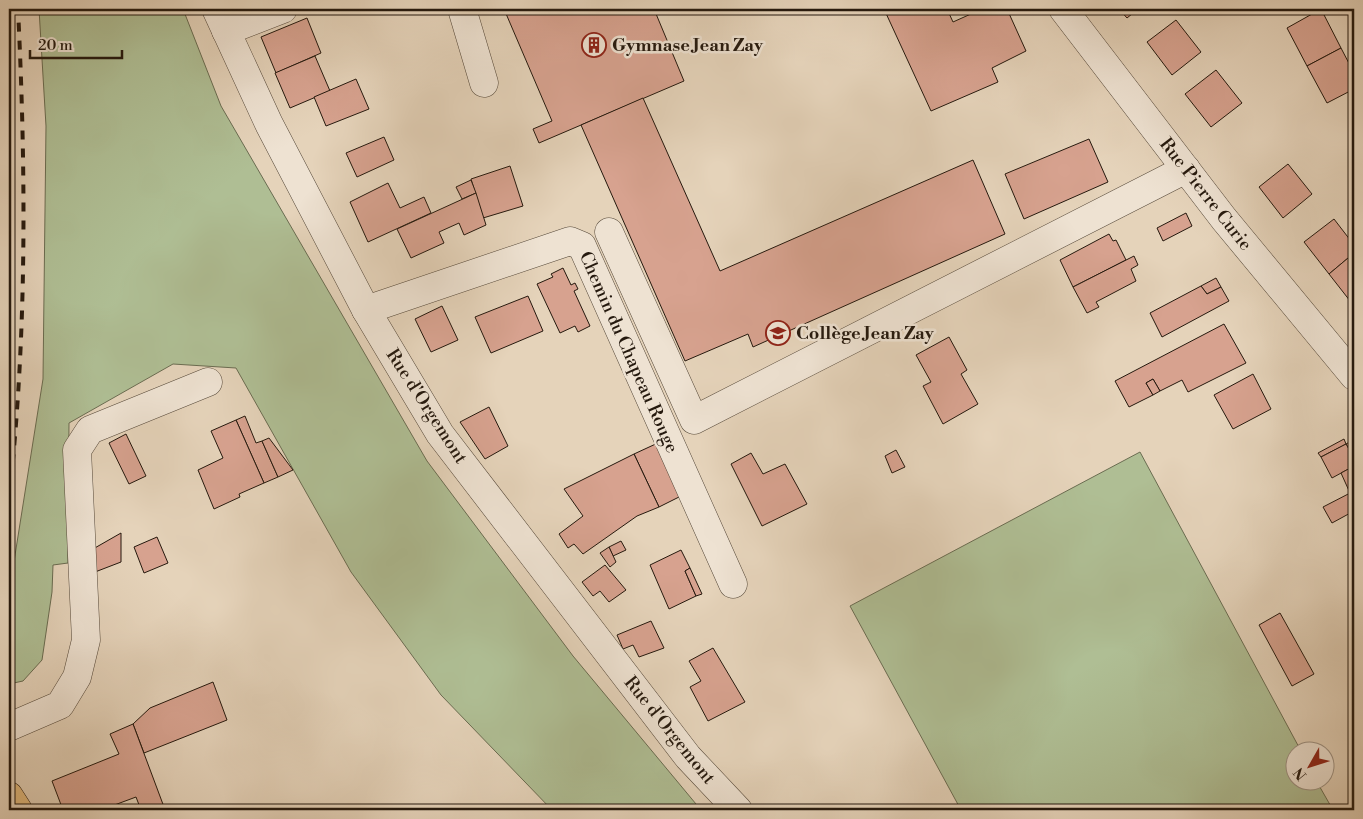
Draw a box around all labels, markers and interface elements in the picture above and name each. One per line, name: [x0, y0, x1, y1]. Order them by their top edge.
scale bar: [30, 28, 122, 60]
building icon: Gymnase Jean Zay: [581, 32, 607, 58]
place label: Gymnase Jean Zay: [612, 34, 764, 57]
text: 20 m: [38, 36, 73, 55]
street label: Rue Pierre Curie: [1154, 133, 1257, 255]
street label: Chemin du Chapeau Rouge: [574, 248, 683, 457]
school or university icon: Collège Jean Zay: [765, 320, 791, 346]
place label: Collège Jean Zay: [796, 322, 935, 345]
street label: Rue d'Orgemont: [381, 344, 473, 469]
street label: Rue d'Orgemont: [619, 672, 721, 790]
north arrow: [1286, 742, 1336, 792]
text: N: [1290, 764, 1311, 784]

